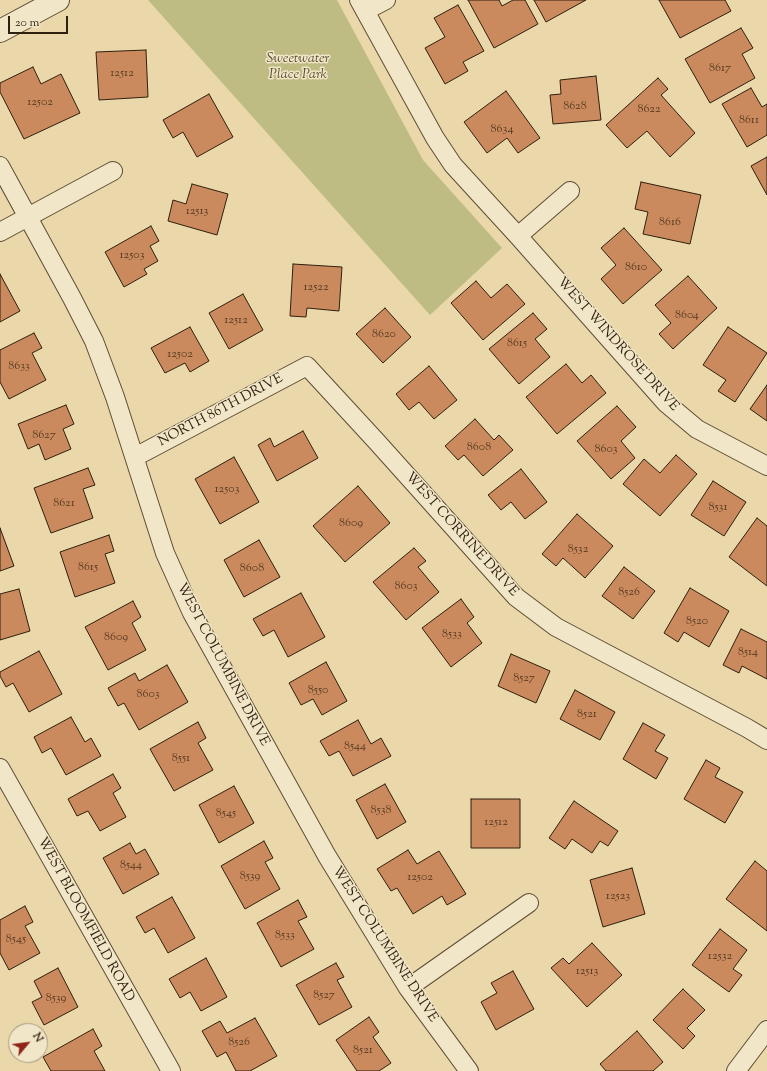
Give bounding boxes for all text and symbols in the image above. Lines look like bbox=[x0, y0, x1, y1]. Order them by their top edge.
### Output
scale bar bbox=[10, 8, 70, 34]
text: 20 m bbox=[15, 14, 39, 32]
park label: Sweetwater Place Park bbox=[267, 52, 329, 84]
house number: 8617 bbox=[709, 62, 731, 76]
house number: 12512 bbox=[110, 67, 134, 81]
house number: 12502 bbox=[27, 96, 53, 110]
house number: 8628 bbox=[563, 100, 587, 114]
house number: 8622 bbox=[637, 103, 661, 117]
house number: 8611 bbox=[739, 114, 759, 128]
house number: 8634 bbox=[491, 123, 513, 137]
house number: 12513 bbox=[186, 205, 208, 219]
house number: 8616 bbox=[659, 216, 681, 230]
house number: 12503 bbox=[120, 249, 144, 263]
house number: 8610 bbox=[625, 261, 647, 275]
street label: WEST WINDROSE DRIVE bbox=[552, 275, 682, 415]
house number: 12522 bbox=[303, 281, 329, 295]
house number: 8604 bbox=[675, 309, 699, 323]
house number: 12512 bbox=[224, 314, 248, 328]
house number: 8620 bbox=[372, 328, 396, 342]
house number: 8615 bbox=[507, 337, 527, 351]
house number: 12502 bbox=[167, 348, 193, 362]
house number: 8633 bbox=[8, 360, 30, 374]
street label: NORTH 86TH DRIVE bbox=[156, 371, 286, 451]
house number: 8627 bbox=[32, 429, 56, 443]
house number: 8608 bbox=[467, 441, 491, 455]
house number: 8603 bbox=[594, 443, 618, 457]
street label: WEST CORRINE DRIVE bbox=[401, 469, 521, 601]
house number: 12503 bbox=[215, 483, 239, 497]
house number: 8621 bbox=[53, 497, 75, 511]
house number: 8531 bbox=[708, 501, 728, 515]
house number: 8609 bbox=[339, 517, 363, 531]
house number: 8532 bbox=[568, 543, 588, 557]
house number: 8615 bbox=[78, 561, 98, 575]
house number: 8608 bbox=[240, 562, 264, 576]
house number: 8603 bbox=[394, 580, 418, 594]
street label: WEST COLUMBINE DRIVE bbox=[172, 581, 272, 749]
house number: 8526 bbox=[618, 586, 640, 600]
house number: 8520 bbox=[686, 615, 708, 629]
house number: 8533 bbox=[442, 628, 462, 642]
house number: 8609 bbox=[104, 631, 128, 645]
house number: 8514 bbox=[738, 646, 758, 660]
house number: 8527 bbox=[513, 672, 535, 686]
house number: 8550 bbox=[308, 684, 328, 698]
house number: 8603 bbox=[136, 688, 160, 702]
house number: 8521 bbox=[577, 708, 597, 722]
house number: 8544 bbox=[344, 740, 366, 754]
house number: 8551 bbox=[172, 752, 190, 766]
house number: 8538 bbox=[371, 804, 391, 818]
house number: 8545 bbox=[216, 807, 236, 821]
house number: 12512 bbox=[484, 816, 508, 830]
street label: WEST BLOOMFIELD ROAD bbox=[33, 835, 137, 1005]
house number: 8544 bbox=[120, 859, 142, 873]
street label: WEST COLUMBINE DRIVE bbox=[327, 864, 441, 1026]
house number: 8539 bbox=[240, 870, 260, 884]
house number: 12502 bbox=[407, 871, 433, 885]
house number: 12523 bbox=[606, 890, 630, 904]
house number: 8533 bbox=[275, 929, 295, 943]
house number: 8545 bbox=[6, 933, 26, 947]
house number: 12532 bbox=[708, 950, 732, 964]
house number: 12513 bbox=[576, 965, 598, 979]
house number: 8527 bbox=[313, 989, 335, 1003]
house number: 8539 bbox=[46, 992, 66, 1006]
north arrow bbox=[8, 1023, 48, 1063]
text: N bbox=[28, 1030, 47, 1045]
house number: 8526 bbox=[228, 1036, 250, 1050]
house number: 8521 bbox=[353, 1044, 373, 1058]

